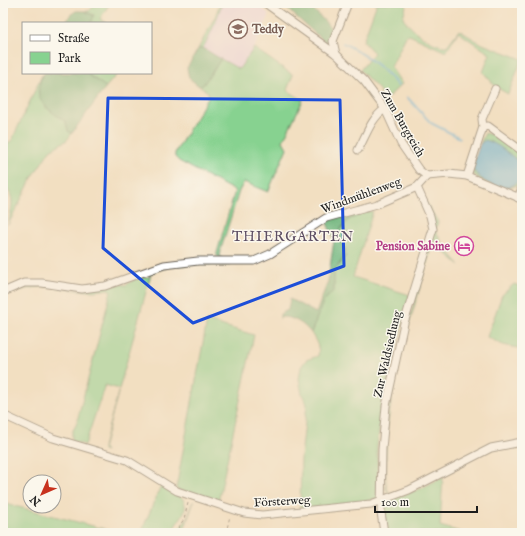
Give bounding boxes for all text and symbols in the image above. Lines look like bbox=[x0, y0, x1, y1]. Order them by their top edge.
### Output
school or university icon: Teddy bbox=[227, 18, 249, 40]
legend bbox=[22, 22, 152, 74]
place label: Teddy bbox=[251, 22, 285, 38]
text: Straße bbox=[58, 31, 90, 46]
text: Park bbox=[58, 51, 81, 66]
street label: Zum Burgteich bbox=[377, 87, 428, 160]
street label: Windmühlenweg bbox=[319, 174, 404, 217]
district label: THIERGARTEN bbox=[232, 228, 354, 246]
hotel icon: Pension Sabine bbox=[453, 235, 475, 257]
place label: Pension Sabine bbox=[376, 239, 450, 254]
street label: Zur Waldsiedlung bbox=[370, 309, 405, 399]
north arrow bbox=[22, 474, 62, 514]
scale bar bbox=[375, 488, 477, 514]
text: N bbox=[27, 492, 45, 509]
street label: Försterweg bbox=[253, 493, 311, 510]
text: 100 m bbox=[381, 495, 409, 510]

